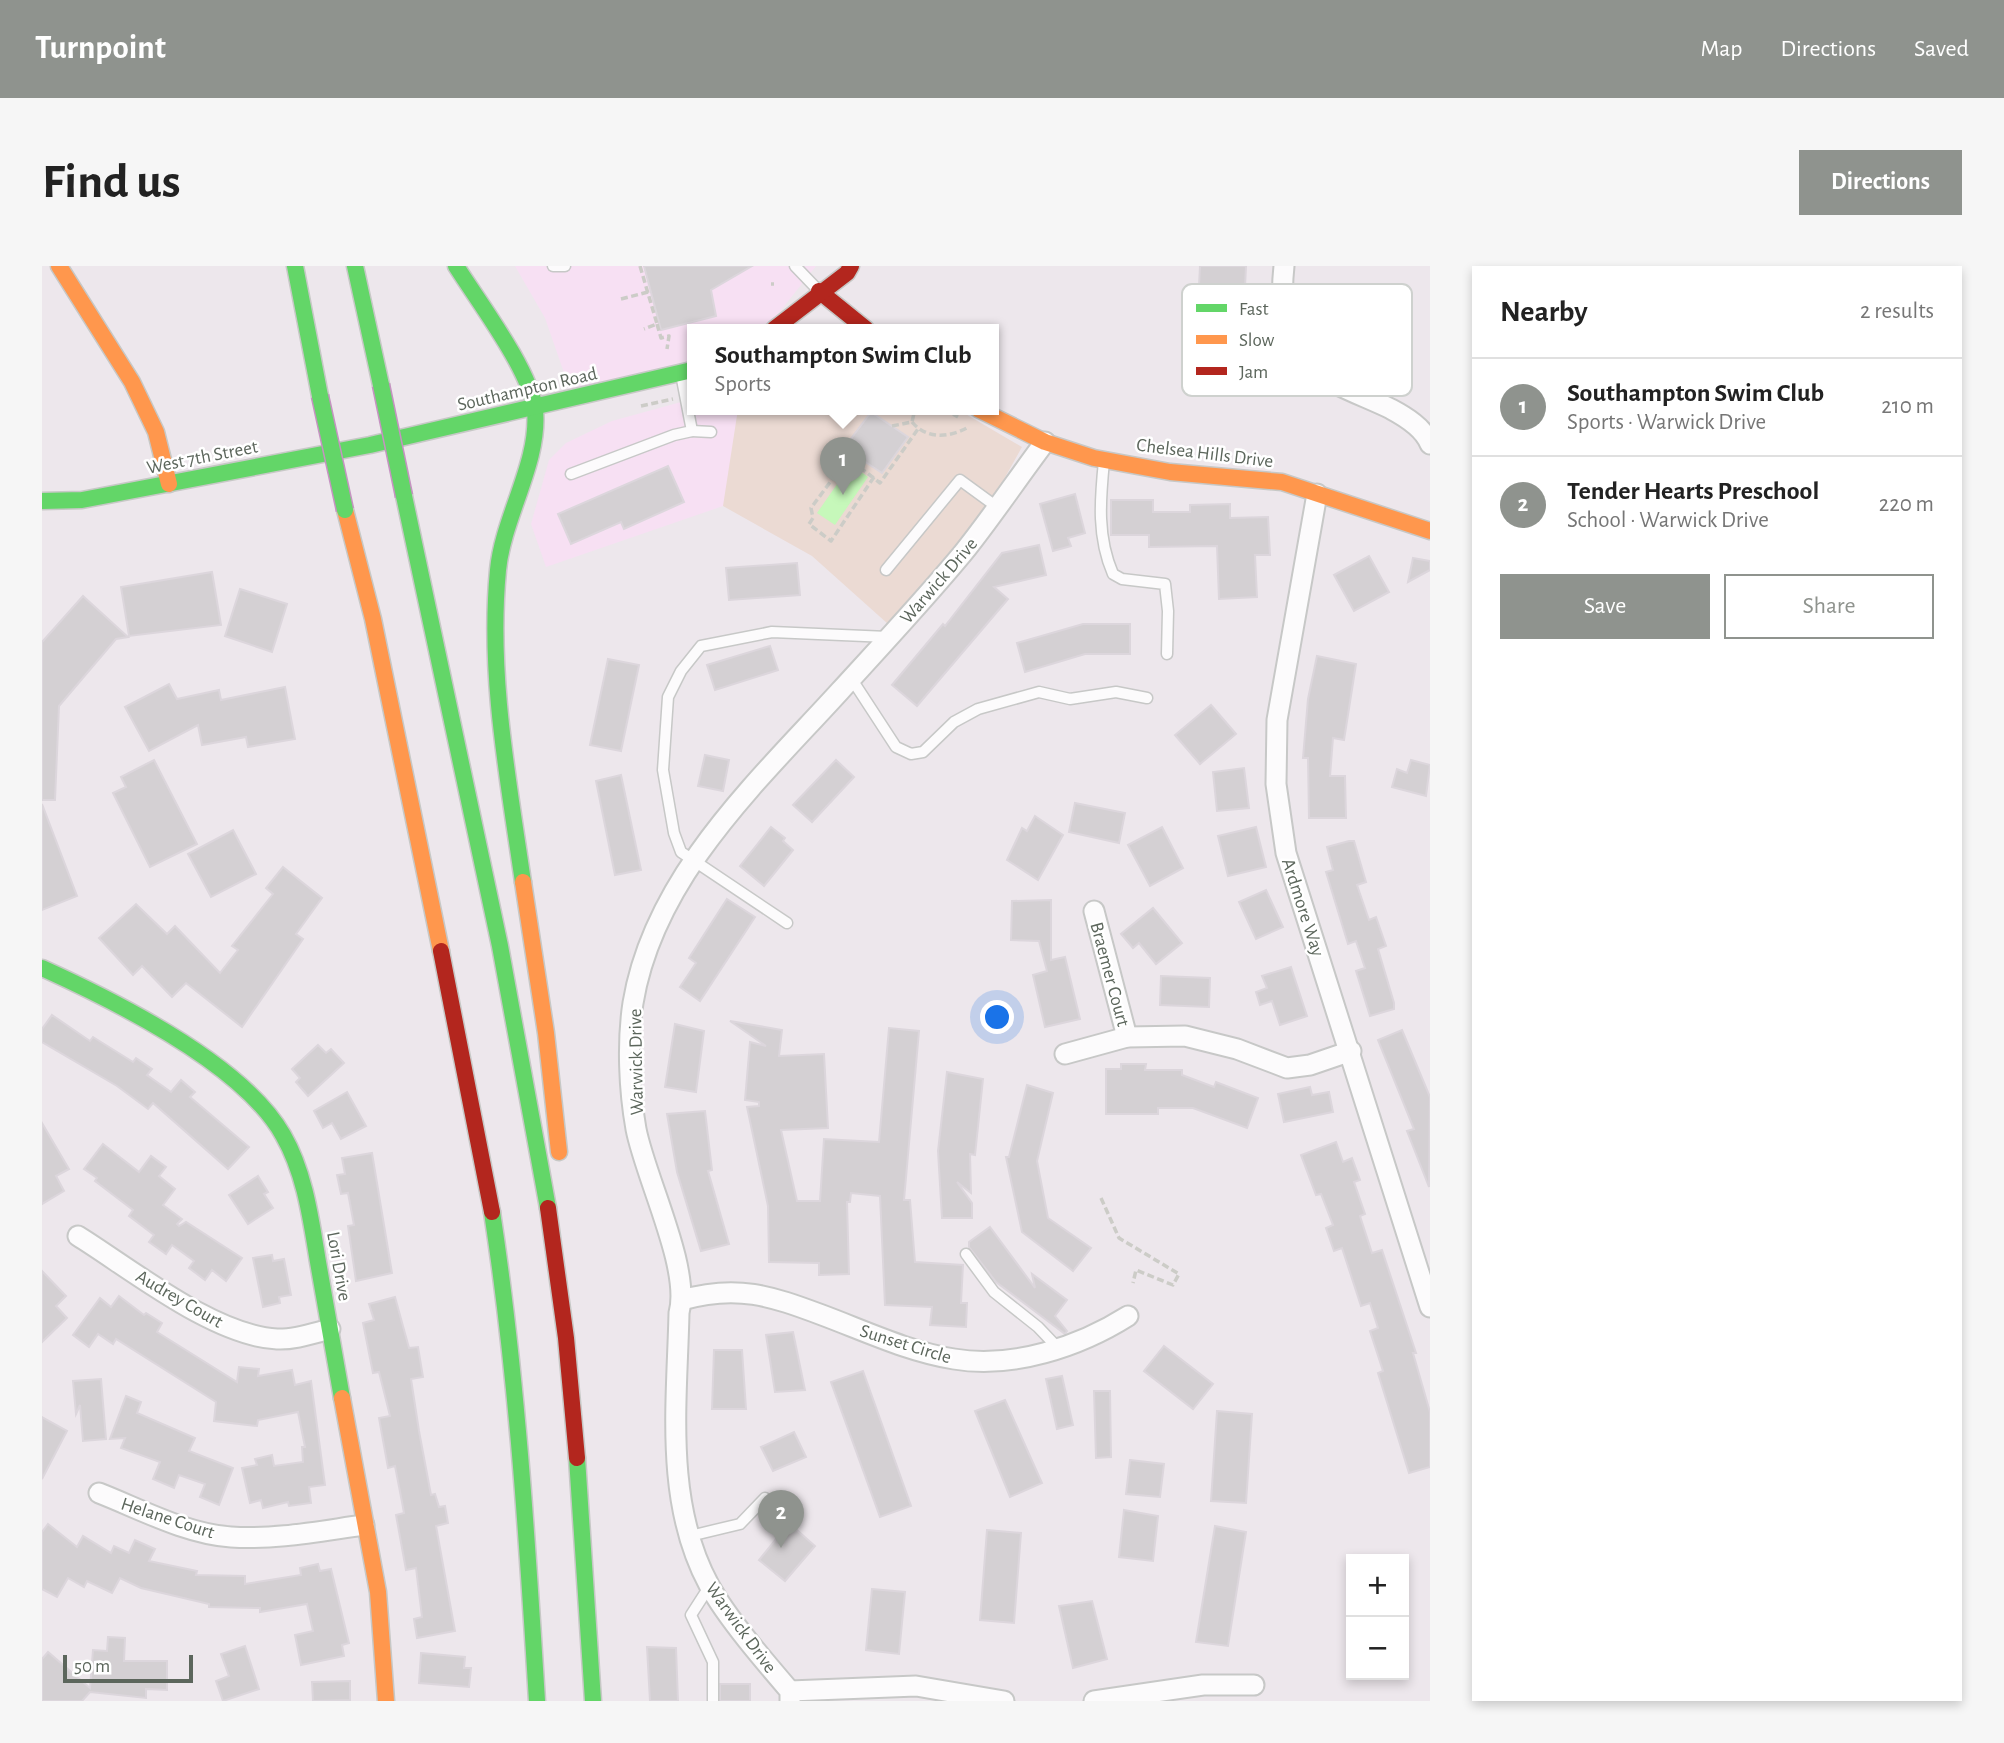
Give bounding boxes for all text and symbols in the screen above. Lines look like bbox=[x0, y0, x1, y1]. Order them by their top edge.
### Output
text: Turnpoint bbox=[35, 32, 166, 65]
text: Map bbox=[1700, 37, 1742, 61]
text: Directions bbox=[1780, 37, 1876, 61]
text: Saved bbox=[1914, 37, 1969, 61]
button: Directions bbox=[1799, 150, 1962, 215]
text: Find us bbox=[42, 158, 181, 207]
legend bbox=[1182, 284, 1412, 396]
text: Nearby bbox=[1500, 297, 1588, 327]
text: Fast bbox=[1239, 300, 1269, 319]
text: 2 results bbox=[1860, 300, 1934, 323]
popup bbox=[687, 324, 999, 415]
text: Slow bbox=[1239, 331, 1275, 350]
text: Southampton Swim Club bbox=[714, 342, 972, 368]
text: Jam bbox=[1239, 363, 1268, 382]
street label: Southampton Road bbox=[456, 364, 599, 415]
text: Sports bbox=[714, 373, 771, 396]
text: Southampton Swim Club bbox=[1567, 380, 1824, 406]
text: 1 bbox=[1519, 395, 1527, 418]
text: 210 m bbox=[1881, 395, 1934, 418]
text: Sports · Warwick Drive bbox=[1567, 411, 1766, 434]
street label: Chelsea Hills Drive bbox=[1135, 436, 1274, 471]
street label: West 7th Street bbox=[145, 437, 259, 478]
pin: 1 bbox=[820, 437, 866, 495]
text: Tender Hearts Preschool bbox=[1567, 478, 1819, 504]
text: 2 bbox=[1518, 493, 1528, 516]
text: 220 m bbox=[1879, 493, 1934, 516]
text: School · Warwick Drive bbox=[1567, 509, 1769, 532]
street label: Warwick Drive bbox=[897, 534, 981, 628]
button: Save bbox=[1500, 574, 1710, 639]
button: Share bbox=[1724, 574, 1934, 639]
street label: Ardmore Way bbox=[1278, 856, 1327, 959]
street label: Braemer Court bbox=[1086, 920, 1133, 1029]
your location bbox=[980, 1000, 1014, 1034]
street label: Warwick Drive bbox=[626, 1008, 647, 1116]
street label: Lori Drive bbox=[323, 1230, 354, 1302]
street label: Audrey Court bbox=[133, 1267, 226, 1332]
street label: Sunset Circle bbox=[858, 1322, 954, 1367]
pin: 2 bbox=[758, 1490, 804, 1548]
street label: Helane Court bbox=[119, 1494, 217, 1542]
map controls bbox=[1346, 1554, 1409, 1680]
button: + bbox=[1346, 1554, 1409, 1617]
street label: Warwick Drive bbox=[702, 1579, 780, 1677]
button: − bbox=[1346, 1617, 1409, 1680]
scale bar bbox=[63, 1652, 192, 1684]
text: 50 m bbox=[74, 1657, 110, 1676]

